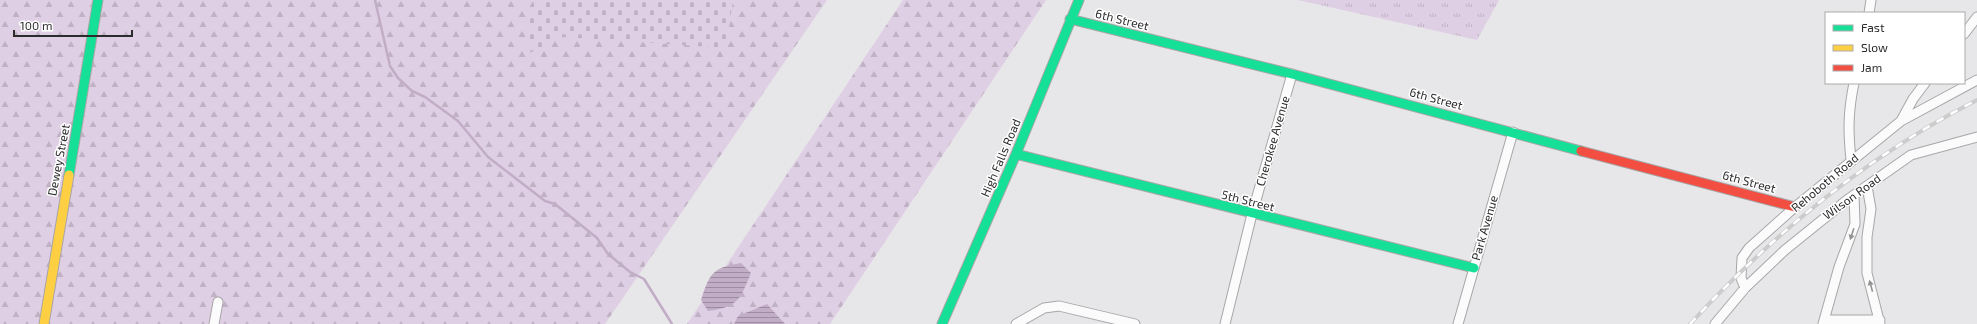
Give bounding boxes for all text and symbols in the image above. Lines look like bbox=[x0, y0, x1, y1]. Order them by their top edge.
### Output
street label: 6th Street bbox=[1094, 6, 1151, 33]
scale bar bbox=[14, 12, 132, 38]
legend bbox=[1825, 12, 1965, 84]
text: 100 m bbox=[20, 18, 52, 32]
text: Fast bbox=[1861, 20, 1885, 34]
text: Slow bbox=[1861, 40, 1888, 54]
text: Jam bbox=[1861, 60, 1882, 74]
street label: 6th Street bbox=[1408, 84, 1465, 112]
street label: Cherokee Avenue bbox=[1252, 94, 1292, 187]
street label: High Falls Road bbox=[977, 116, 1023, 199]
street label: Dewey Street bbox=[44, 122, 72, 197]
street label: Rehoboth Road bbox=[1788, 150, 1861, 214]
street label: 6th Street bbox=[1721, 167, 1778, 195]
street label: Wilson Road bbox=[1820, 171, 1883, 222]
street label: 5th Street bbox=[1220, 187, 1277, 213]
street label: Park Avenue bbox=[1468, 194, 1500, 262]
one-way arrow bbox=[1848, 228, 1854, 240]
one-way arrow bbox=[1868, 280, 1874, 292]

